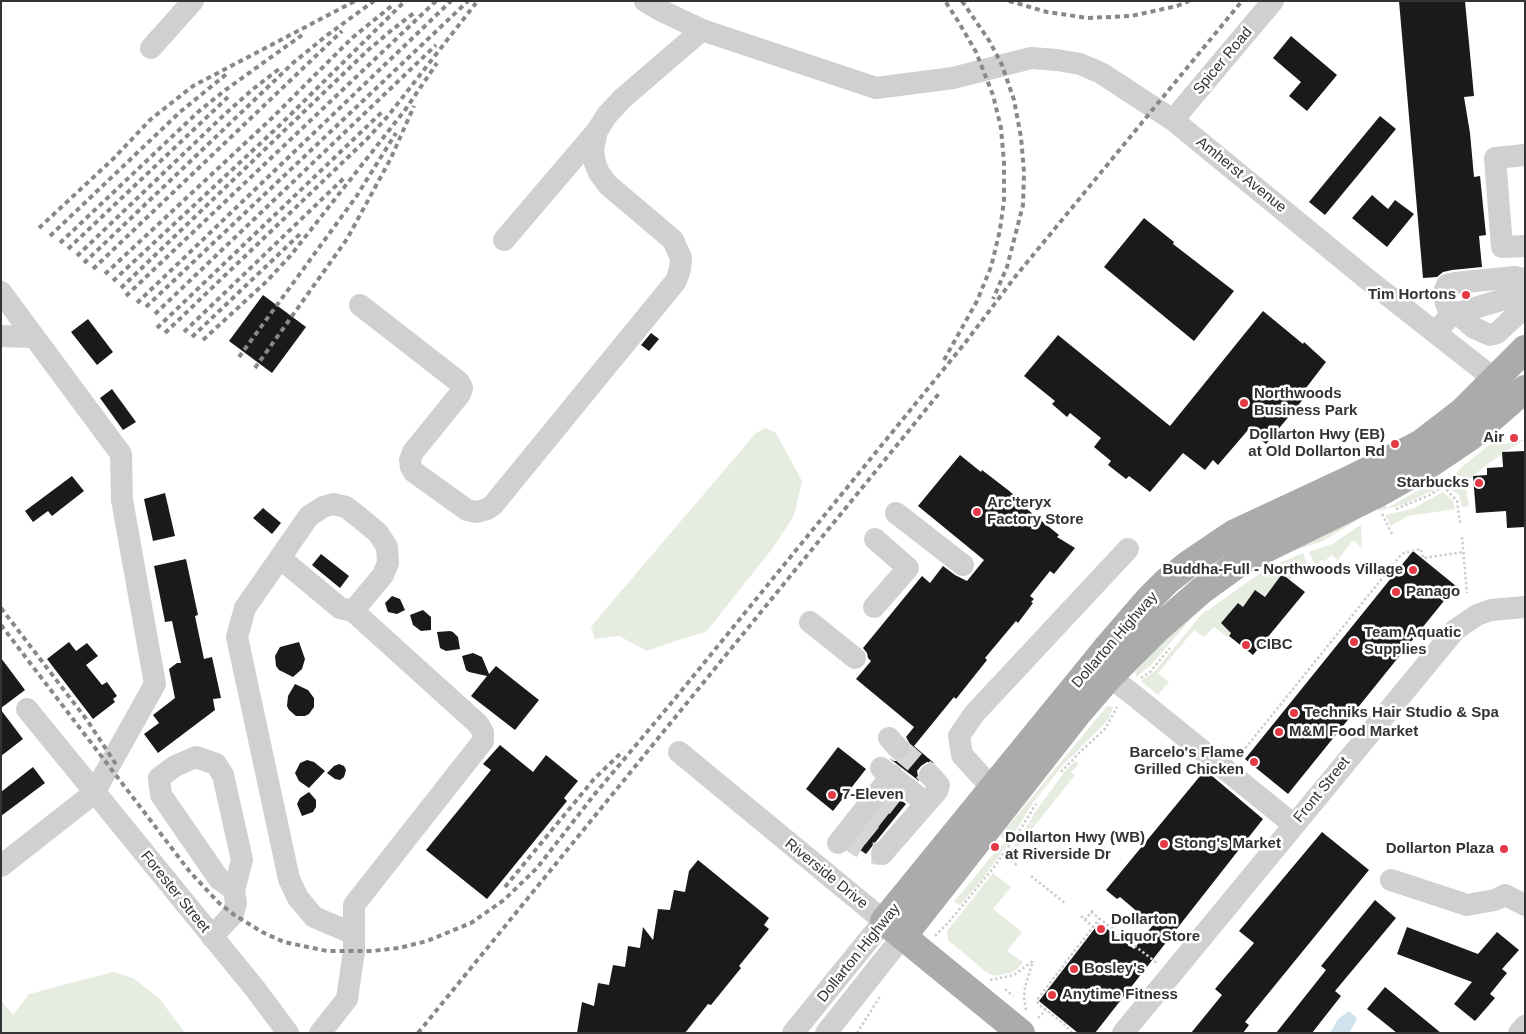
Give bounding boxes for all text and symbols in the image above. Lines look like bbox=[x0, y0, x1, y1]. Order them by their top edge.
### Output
street label: Spicer Road bbox=[1190, 24, 1256, 98]
street label: Amherst Avenue bbox=[1192, 133, 1290, 217]
place label: Tim Hortons bbox=[1368, 286, 1456, 304]
marker: Tim Hortons bbox=[1460, 289, 1472, 301]
place label: Northwoods Business Park bbox=[1254, 385, 1357, 420]
marker: Northwoods Business Park bbox=[1238, 397, 1250, 409]
place label: Dollarton Hwy (EB) at Old Dollarton Rd bbox=[1248, 426, 1385, 461]
place label: Air bbox=[1483, 429, 1504, 447]
marker: Air bbox=[1508, 432, 1520, 444]
marker: Dollarton Hwy (EB) at Old Dollarton Rd bbox=[1389, 438, 1401, 450]
place label: Starbucks bbox=[1396, 474, 1469, 492]
marker: Starbucks bbox=[1473, 477, 1485, 489]
place label: Arc'teryx Factory Store bbox=[987, 494, 1084, 529]
marker: Arc'teryx Factory Store bbox=[971, 506, 983, 518]
place label: Buddha-Full - Northwoods Village bbox=[1162, 561, 1403, 579]
marker: Buddha-Full - Northwoods Village bbox=[1407, 564, 1419, 576]
place label: Panago bbox=[1406, 583, 1460, 601]
marker: Panago bbox=[1390, 586, 1402, 598]
street label: Dollarton Highway bbox=[1068, 588, 1162, 692]
place label: Team Aquatic Supplies bbox=[1364, 624, 1461, 659]
place label: CIBC bbox=[1256, 636, 1293, 654]
marker: Team Aquatic Supplies bbox=[1348, 636, 1360, 648]
marker: CIBC bbox=[1240, 639, 1252, 651]
place label: Techniks Hair Studio & Spa bbox=[1304, 704, 1499, 722]
marker: Techniks Hair Studio & Spa bbox=[1288, 707, 1300, 719]
place label: M&M Food Market bbox=[1289, 723, 1418, 741]
marker: M&M Food Market bbox=[1273, 726, 1285, 738]
place label: Barcelo's Flame Grilled Chicken bbox=[1130, 744, 1244, 779]
street label: Front Street bbox=[1290, 754, 1354, 826]
marker: Barcelo's Flame Grilled Chicken bbox=[1248, 756, 1260, 768]
place label: 7-Eleven bbox=[842, 786, 904, 804]
marker: 7-Eleven bbox=[826, 789, 838, 801]
place label: Dollarton Hwy (WB) at Riverside Dr bbox=[1005, 829, 1145, 864]
street label: Riverside Drive bbox=[781, 835, 871, 913]
place label: Stong's Market bbox=[1174, 835, 1281, 853]
marker: Stong's Market bbox=[1158, 838, 1170, 850]
place label: Dollarton Plaza bbox=[1386, 840, 1494, 858]
marker: Dollarton Hwy (WB) at Riverside Dr bbox=[989, 841, 1001, 853]
marker: Dollarton Plaza bbox=[1498, 843, 1510, 855]
street label: Forester Street bbox=[137, 847, 213, 937]
street label: Dollarton Highway bbox=[814, 900, 904, 1006]
place label: Dollarton Liquor Store bbox=[1111, 911, 1200, 946]
marker: Dollarton Liquor Store bbox=[1095, 923, 1107, 935]
place label: Bosley's bbox=[1084, 960, 1145, 978]
marker: Bosley's bbox=[1068, 963, 1080, 975]
place label: Anytime Fitness bbox=[1062, 986, 1178, 1004]
marker: Anytime Fitness bbox=[1046, 989, 1058, 1001]

